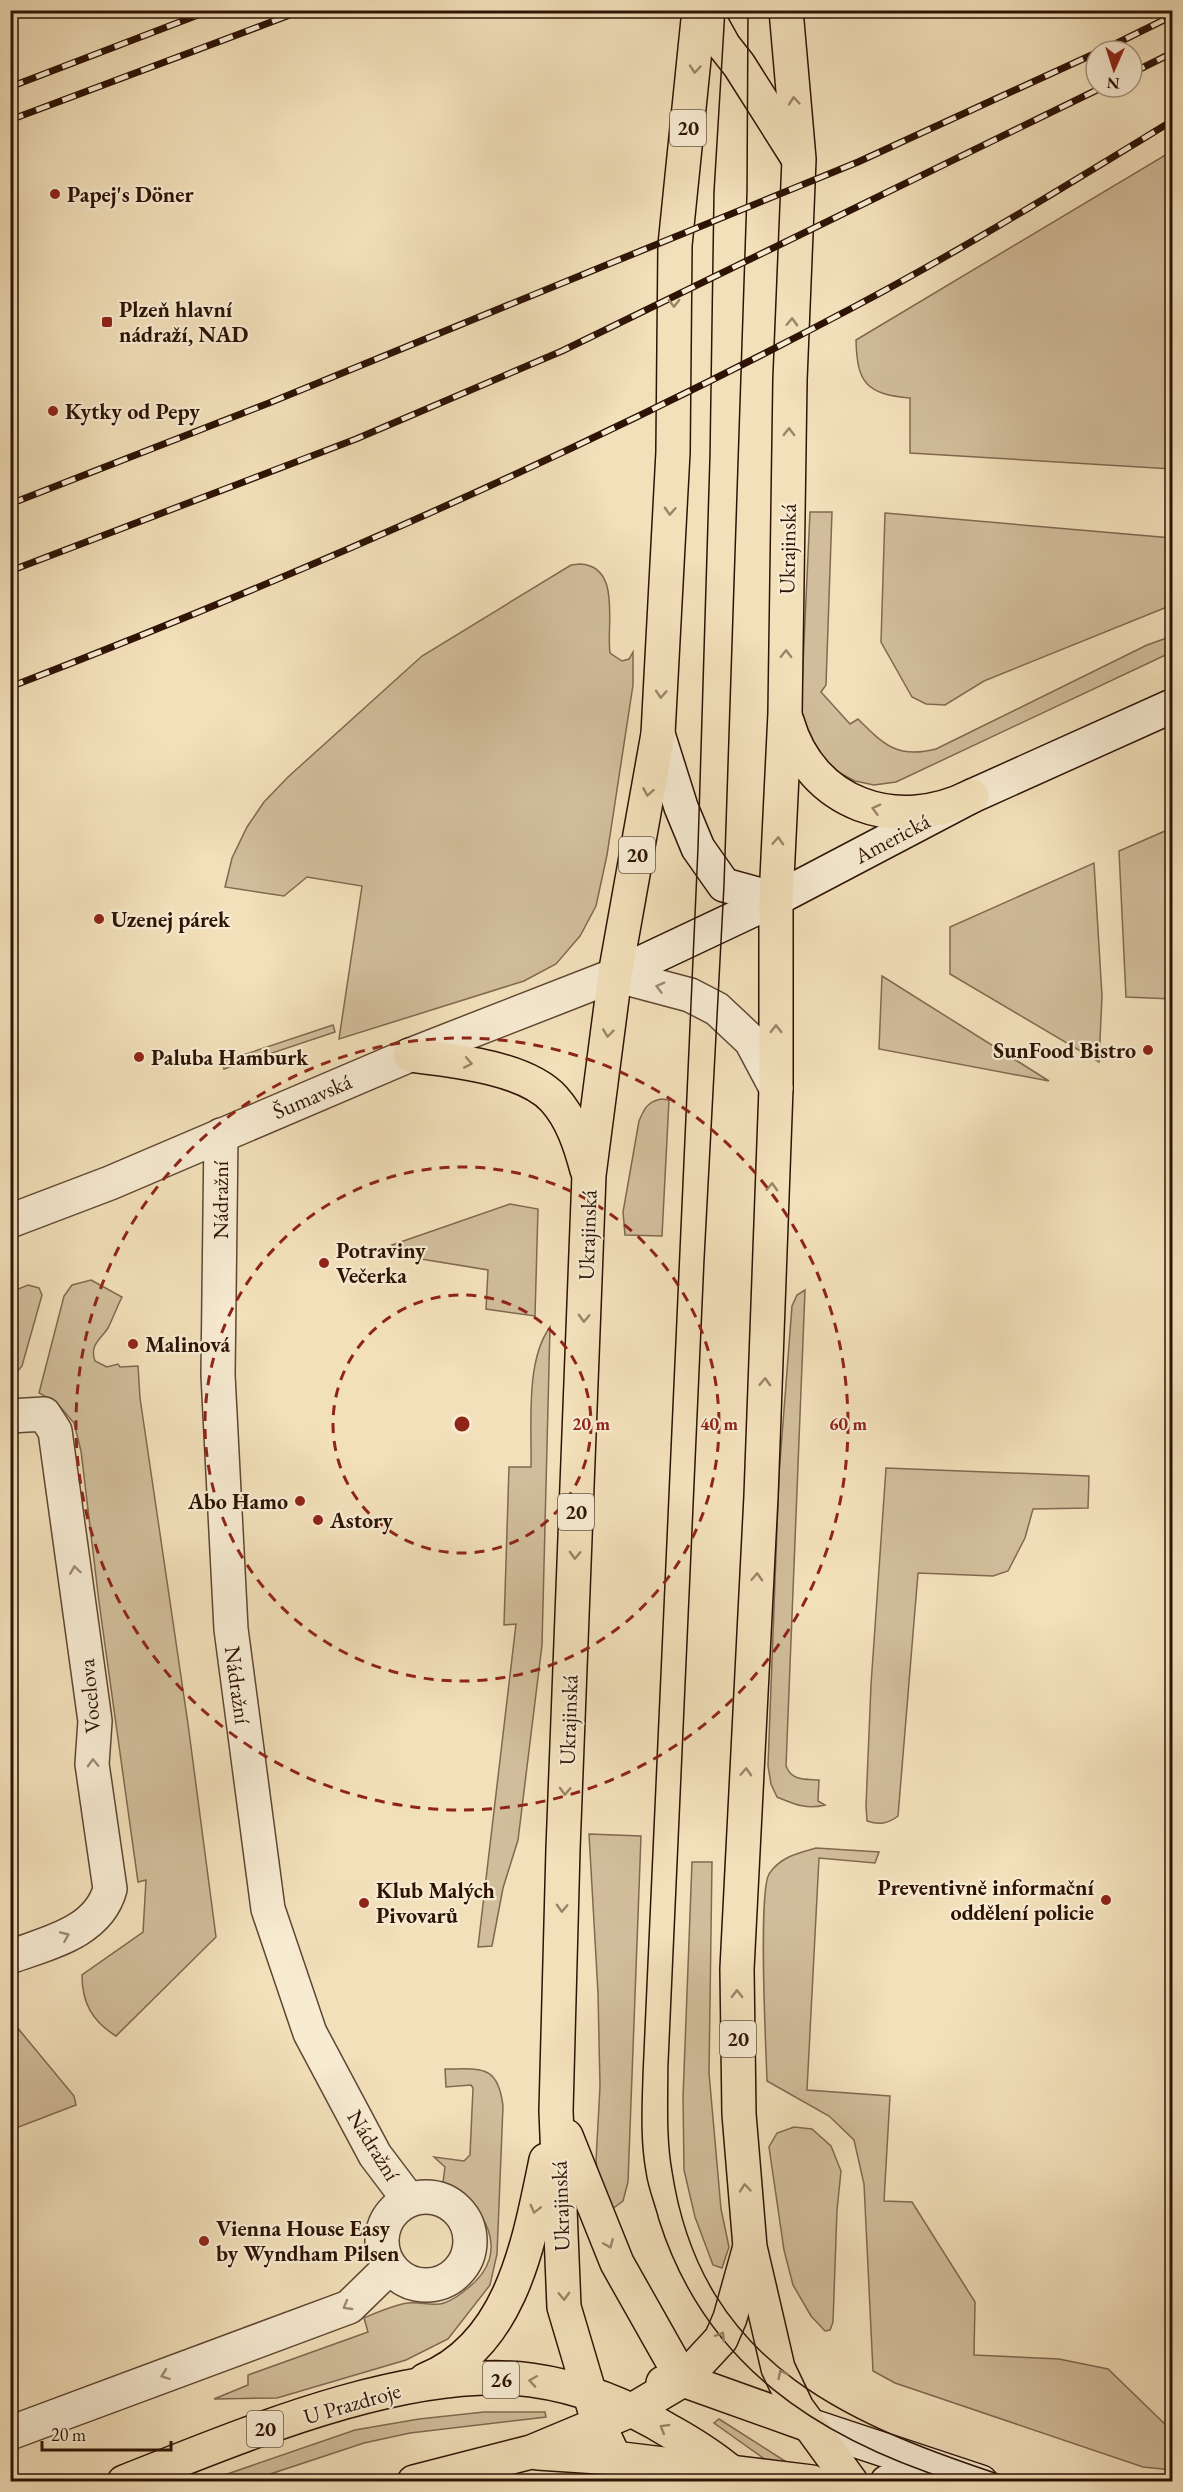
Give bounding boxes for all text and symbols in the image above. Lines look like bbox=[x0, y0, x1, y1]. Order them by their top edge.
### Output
north arrow bbox=[1084, 39, 1144, 99]
one-way arrow bbox=[689, 64, 702, 73]
text: N bbox=[1106, 73, 1120, 94]
one-way arrow bbox=[788, 97, 801, 106]
road number: 20 bbox=[670, 110, 706, 146]
place label: Papej's Döner bbox=[67, 180, 194, 209]
marker: Papej's Döner bbox=[48, 187, 62, 201]
place label: Plzeň hlavní nádraží, NAD bbox=[119, 295, 248, 349]
one-way arrow bbox=[668, 299, 680, 308]
marker: Plzeň hlavní nádraží, NAD bbox=[100, 315, 114, 329]
one-way arrow bbox=[786, 317, 799, 326]
place label: Kytky od Pepy bbox=[65, 397, 200, 426]
marker: Kytky od Pepy bbox=[46, 404, 60, 418]
one-way arrow bbox=[783, 428, 795, 437]
street label: Ukrajinská bbox=[772, 503, 803, 595]
one-way arrow bbox=[664, 506, 677, 515]
one-way arrow bbox=[780, 650, 792, 659]
one-way arrow bbox=[655, 689, 668, 698]
one-way arrow bbox=[642, 786, 655, 796]
one-way arrow bbox=[871, 804, 882, 816]
street label: Americká bbox=[848, 806, 935, 871]
one-way arrow bbox=[772, 836, 785, 845]
road number: 20 bbox=[619, 837, 655, 873]
place label: Uzenej párek bbox=[111, 905, 231, 934]
marker: Uzenej párek bbox=[92, 912, 106, 926]
one-way arrow bbox=[655, 982, 665, 995]
one-way arrow bbox=[770, 1025, 782, 1034]
one-way arrow bbox=[602, 1029, 614, 1038]
place label: SunFood Bistro bbox=[993, 1036, 1136, 1065]
place label: Paluba Hamburk bbox=[151, 1043, 309, 1072]
marker: SunFood Bistro bbox=[1141, 1043, 1155, 1057]
marker: Paluba Hamburk bbox=[132, 1050, 146, 1064]
one-way arrow bbox=[462, 1056, 472, 1069]
street label: Šumavská bbox=[268, 1067, 356, 1126]
street label: Nádražní bbox=[206, 1160, 235, 1239]
one-way arrow bbox=[766, 1183, 779, 1192]
street label: Ukrajinská bbox=[571, 1189, 604, 1281]
place label: Potraviny Večerka bbox=[336, 1236, 426, 1290]
marker: Potraviny Večerka bbox=[317, 1256, 331, 1270]
one-way arrow bbox=[577, 1313, 590, 1322]
place label: Malinová bbox=[145, 1330, 230, 1359]
marker: Malinová bbox=[126, 1337, 140, 1351]
one-way arrow bbox=[759, 1378, 772, 1387]
text: 20 m bbox=[572, 1412, 610, 1435]
text: 40 m bbox=[700, 1412, 738, 1435]
text: 60 m bbox=[829, 1412, 867, 1435]
centre of rings bbox=[452, 1414, 472, 1434]
place label: Abo Hamo bbox=[187, 1487, 288, 1516]
marker: Abo Hamo bbox=[293, 1494, 307, 1508]
road number: 20 bbox=[558, 1494, 594, 1530]
place label: Astory bbox=[329, 1506, 393, 1535]
marker: Astory bbox=[311, 1513, 325, 1527]
one-way arrow bbox=[568, 1550, 581, 1559]
one-way arrow bbox=[69, 1565, 81, 1574]
one-way arrow bbox=[750, 1572, 763, 1581]
street label: Nádražní bbox=[218, 1644, 257, 1726]
street label: Vocelova bbox=[72, 1657, 107, 1734]
street label: Ukrajinská bbox=[552, 1674, 585, 1766]
one-way arrow bbox=[87, 1759, 99, 1768]
one-way arrow bbox=[740, 1767, 753, 1776]
one-way arrow bbox=[559, 1787, 572, 1796]
place label: Preventivně informační oddělení policie bbox=[877, 1873, 1095, 1927]
place label: Klub Malých Pivovarů bbox=[376, 1876, 495, 1930]
marker: Preventivně informační oddělení policie bbox=[1099, 1893, 1113, 1907]
marker: Klub Malých Pivovarů bbox=[357, 1896, 371, 1910]
one-way arrow bbox=[555, 1903, 568, 1912]
one-way arrow bbox=[59, 1931, 70, 1943]
one-way arrow bbox=[731, 1989, 744, 1998]
road number: 20 bbox=[720, 2021, 756, 2057]
street label: Nádražní bbox=[341, 2104, 407, 2187]
street label: Ukrajinská bbox=[544, 2160, 577, 2252]
one-way arrow bbox=[739, 2184, 752, 2193]
one-way arrow bbox=[530, 2204, 543, 2214]
place label: Vienna House Easy by Wyndham Pilsen bbox=[216, 2214, 400, 2268]
marker: Vienna House Easy by Wyndham Pilsen bbox=[197, 2234, 211, 2248]
one-way arrow bbox=[602, 2237, 614, 2248]
one-way arrow bbox=[557, 2291, 570, 2300]
one-way arrow bbox=[343, 2299, 353, 2310]
one-way arrow bbox=[713, 2332, 724, 2343]
road number: 26 bbox=[483, 2362, 519, 2398]
one-way arrow bbox=[160, 2368, 171, 2381]
one-way arrow bbox=[777, 2369, 789, 2380]
street label: U Prazdroje bbox=[300, 2376, 404, 2431]
one-way arrow bbox=[528, 2376, 538, 2388]
road number: 20 bbox=[247, 2411, 283, 2447]
scale bar bbox=[42, 2414, 171, 2452]
text: 20 m bbox=[51, 2423, 86, 2446]
one-way arrow bbox=[660, 2423, 670, 2435]

